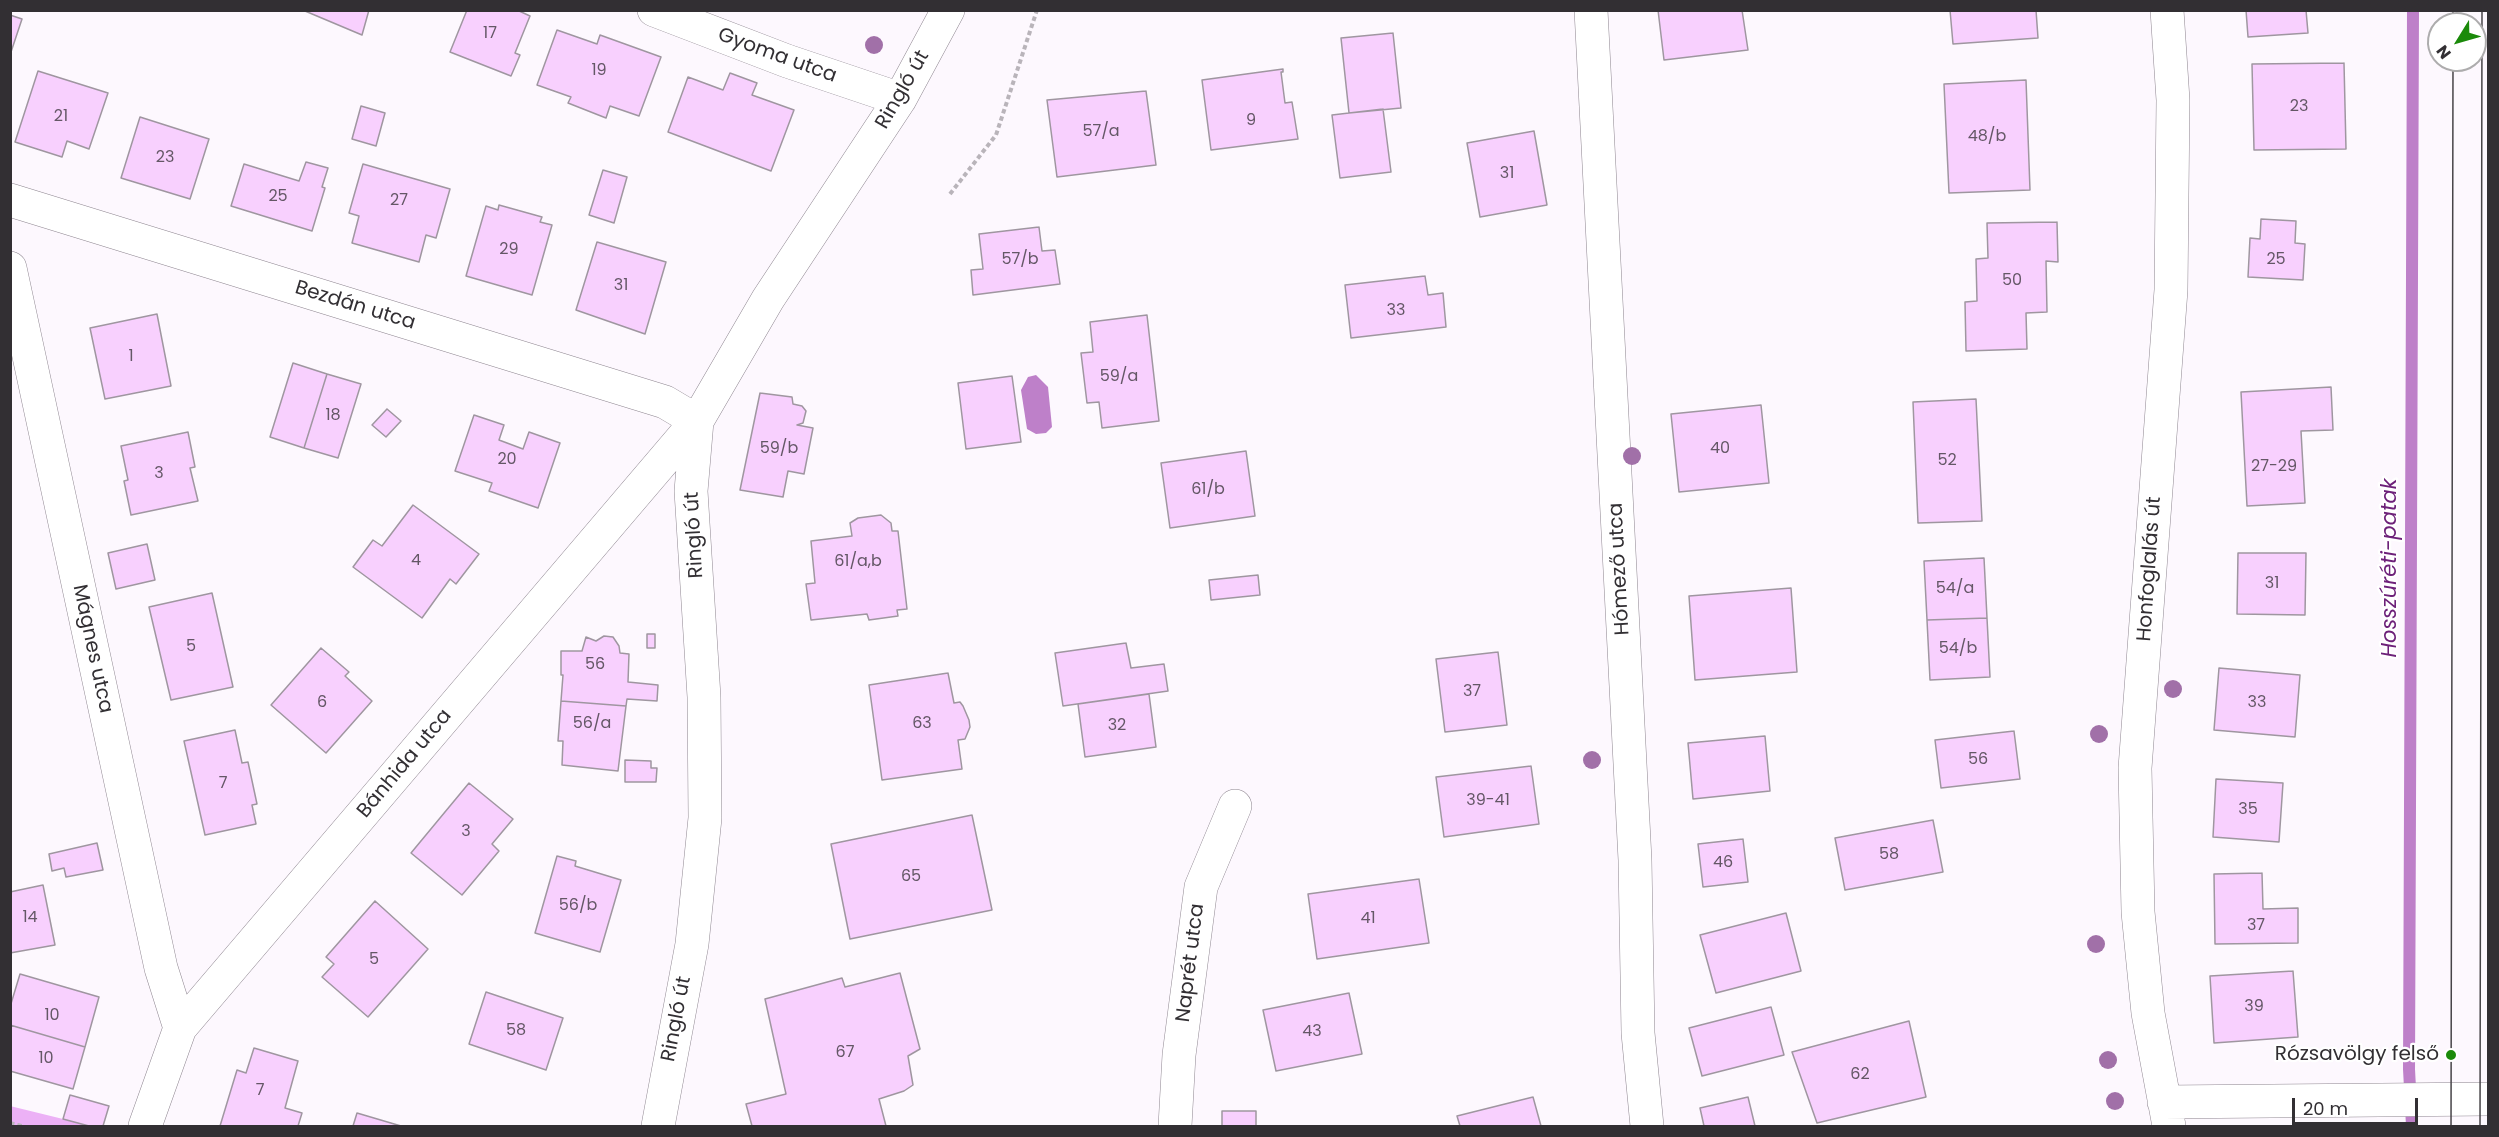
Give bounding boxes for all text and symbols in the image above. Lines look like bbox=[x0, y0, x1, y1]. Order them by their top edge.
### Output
north arrow bbox=[2427, 12, 2487, 72]
street label: Gyoma utca bbox=[714, 23, 840, 89]
house number: 17 bbox=[483, 24, 497, 44]
text: N bbox=[2431, 40, 2457, 64]
street label: Ringló út bbox=[871, 47, 935, 133]
house number: 19 bbox=[591, 61, 607, 81]
house number: 23 bbox=[2290, 97, 2308, 117]
house number: 21 bbox=[54, 107, 68, 127]
house number: 9 bbox=[1246, 111, 1256, 131]
house number: 57/a bbox=[1082, 122, 1120, 142]
house number: 48/b bbox=[1968, 127, 2006, 147]
house number: 23 bbox=[156, 148, 174, 168]
house number: 31 bbox=[1500, 164, 1514, 184]
house number: 25 bbox=[268, 187, 288, 207]
house number: 27 bbox=[390, 191, 408, 211]
house number: 29 bbox=[499, 240, 519, 260]
house number: 57/b bbox=[1001, 250, 1039, 270]
house number: 25 bbox=[2266, 250, 2286, 270]
house number: 50 bbox=[2002, 271, 2022, 291]
street label: Bezdán utca bbox=[292, 276, 418, 336]
house number: 31 bbox=[614, 276, 628, 296]
house number: 33 bbox=[1387, 301, 1405, 321]
house number: 1 bbox=[128, 347, 134, 367]
house number: 59/a bbox=[1100, 367, 1138, 387]
house number: 18 bbox=[325, 406, 341, 426]
house number: 59/b bbox=[760, 439, 798, 459]
house number: 40 bbox=[1710, 439, 1730, 459]
house number: 20 bbox=[497, 450, 517, 470]
house number: 52 bbox=[1937, 451, 1957, 471]
house number: 27-29 bbox=[2251, 457, 2297, 477]
house number: 3 bbox=[154, 464, 164, 484]
water label: Hosszúréti-patak bbox=[2378, 478, 2404, 658]
house number: 61/b bbox=[1191, 480, 1225, 500]
street label: Ringló út bbox=[681, 491, 709, 579]
street label: Honfoglalás út bbox=[2133, 496, 2167, 642]
street label: Hómező utca bbox=[1605, 502, 1635, 636]
house number: 4 bbox=[411, 551, 421, 571]
house number: 61/a,b bbox=[834, 552, 882, 572]
house number: 31 bbox=[2265, 574, 2279, 594]
house number: 54/a bbox=[1936, 579, 1974, 599]
street label: Mágnes utca bbox=[67, 582, 117, 716]
house number: 5 bbox=[186, 637, 196, 657]
house number: 54/b bbox=[1939, 639, 1977, 659]
house number: 56 bbox=[585, 655, 605, 675]
house number: 37 bbox=[1463, 682, 1481, 702]
house number: 6 bbox=[317, 693, 327, 713]
house number: 33 bbox=[2248, 693, 2266, 713]
street label: Bánhida utca bbox=[353, 705, 457, 823]
house number: 56/a bbox=[573, 714, 611, 734]
house number: 63 bbox=[912, 714, 932, 734]
house number: 32 bbox=[1108, 716, 1126, 736]
house number: 56 bbox=[1968, 750, 1988, 770]
house number: 7 bbox=[219, 774, 227, 794]
house number: 39-41 bbox=[1466, 791, 1510, 811]
house number: 35 bbox=[2238, 800, 2258, 820]
house number: 3 bbox=[461, 822, 471, 842]
house number: 58 bbox=[1879, 845, 1899, 865]
house number: 46 bbox=[1713, 853, 1733, 873]
house number: 65 bbox=[901, 867, 921, 887]
house number: 56/b bbox=[559, 896, 597, 916]
street label: Naprét utca bbox=[1172, 902, 1210, 1024]
house number: 14 bbox=[22, 908, 38, 928]
house number: 41 bbox=[1360, 909, 1376, 929]
house number: 37 bbox=[2247, 916, 2265, 936]
house number: 5 bbox=[369, 950, 379, 970]
street label: Ringló út bbox=[657, 974, 697, 1064]
house number: 39 bbox=[2244, 997, 2264, 1017]
house number: 10 bbox=[44, 1006, 60, 1026]
house number: 58 bbox=[506, 1021, 526, 1041]
house number: 43 bbox=[1302, 1022, 1322, 1042]
house number: 67 bbox=[836, 1043, 854, 1063]
place label: Rózsavölgy felső bbox=[2275, 1043, 2439, 1067]
marker: Rózsavölgy felső bbox=[2444, 1048, 2458, 1062]
house number: 10 bbox=[38, 1049, 54, 1069]
house number: 62 bbox=[1850, 1065, 1870, 1085]
house number: 7 bbox=[256, 1081, 264, 1101]
scale bar bbox=[2295, 1086, 2421, 1124]
text: 20 m bbox=[2303, 1096, 2348, 1121]

